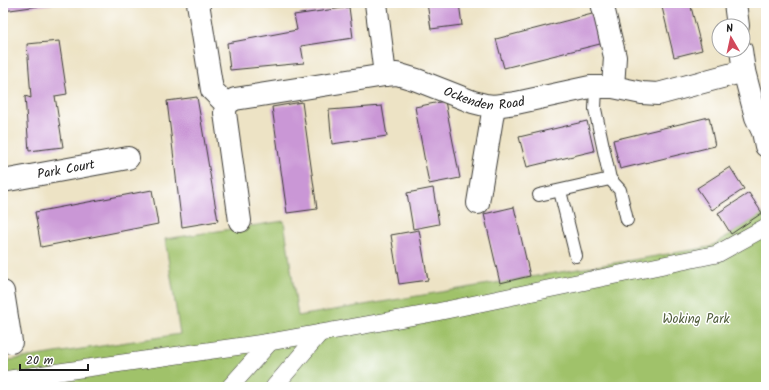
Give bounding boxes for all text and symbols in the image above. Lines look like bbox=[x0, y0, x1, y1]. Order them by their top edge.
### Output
north arrow bbox=[711, 18, 751, 58]
text: N bbox=[725, 20, 734, 39]
street label: Ockenden Road bbox=[440, 81, 527, 116]
street label: Park Court bbox=[35, 154, 97, 185]
park label: Woking Park bbox=[662, 309, 730, 330]
scale bar bbox=[20, 346, 88, 372]
text: 20 m bbox=[26, 351, 54, 370]

